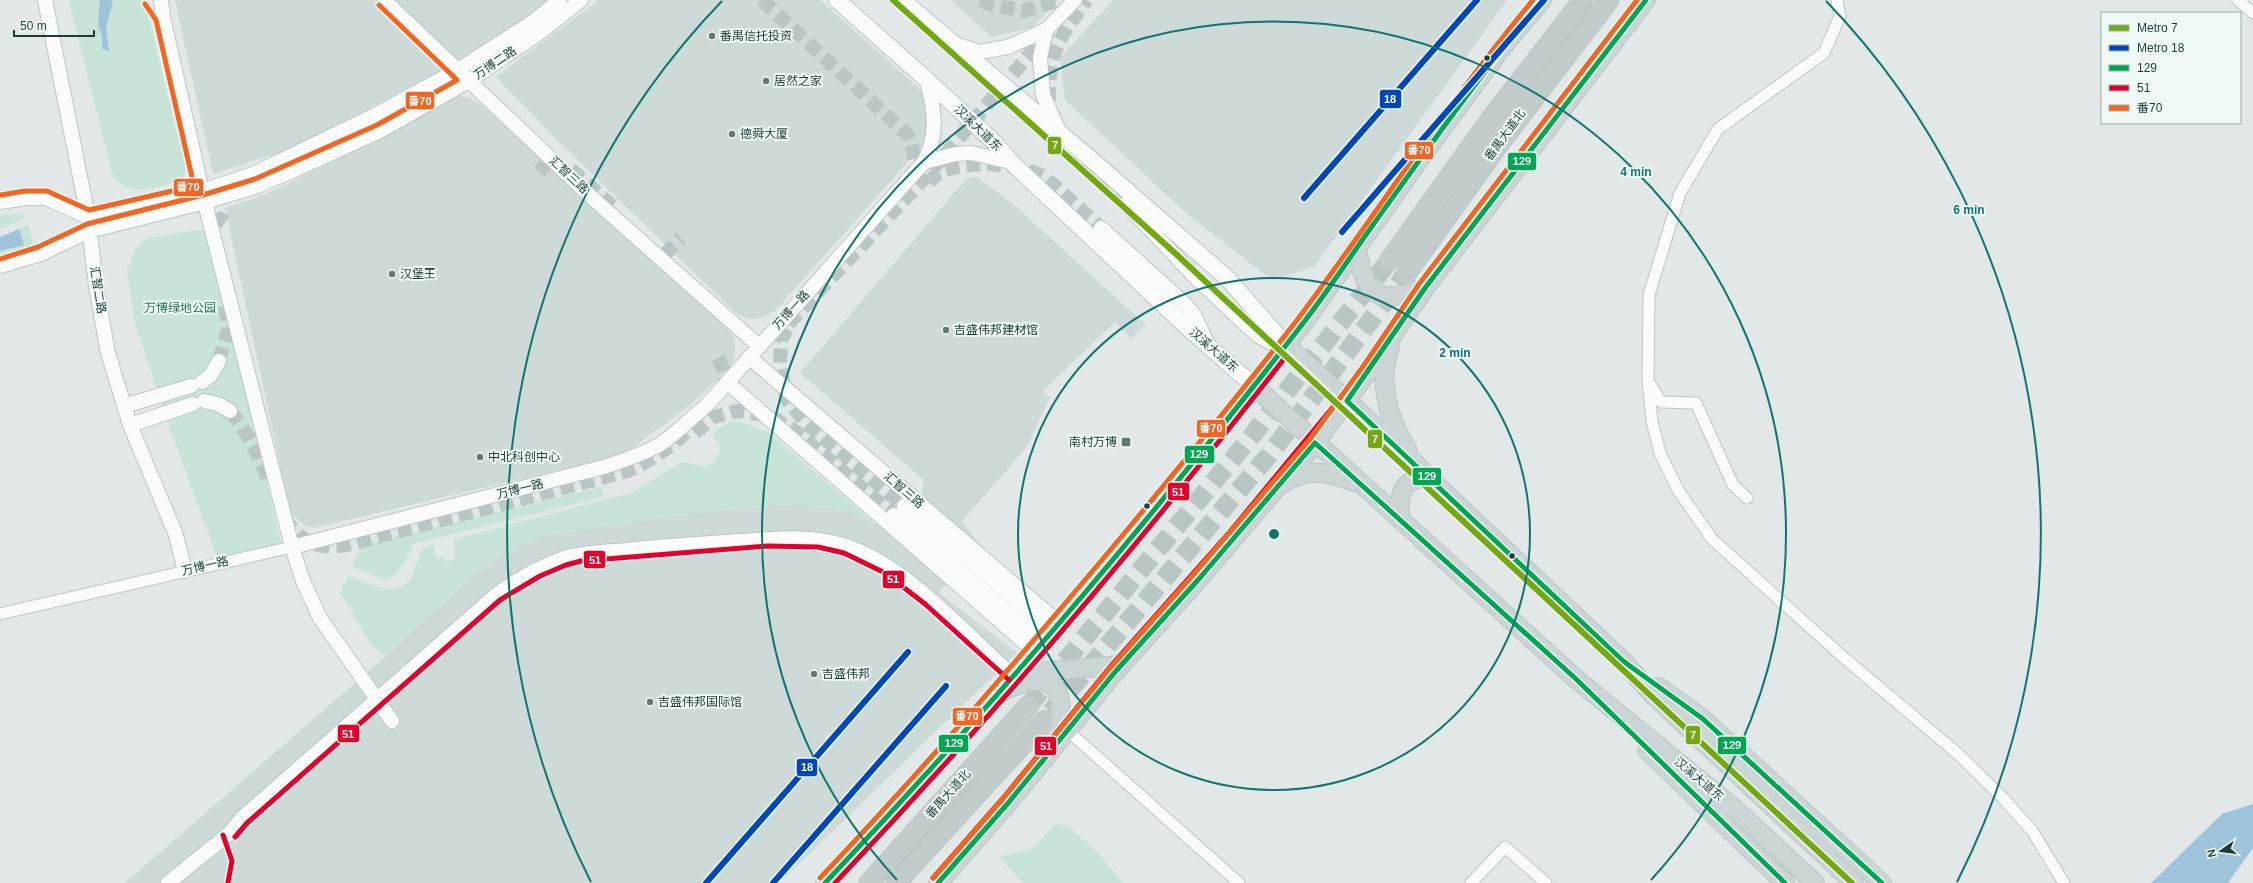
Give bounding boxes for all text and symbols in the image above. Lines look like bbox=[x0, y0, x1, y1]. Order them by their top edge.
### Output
scale bar bbox=[14, 12, 94, 38]
legend bbox=[2101, 12, 2241, 124]
text: 50 m bbox=[20, 19, 47, 33]
text: Metro 7 bbox=[2137, 21, 2178, 35]
place label: 番禺信托投资 bbox=[720, 29, 792, 43]
marker: 番禺信托投资 bbox=[707, 31, 717, 41]
text: Metro 18 bbox=[2137, 41, 2185, 55]
street label: 万博二路 bbox=[471, 44, 519, 82]
unlabelled marker bbox=[1482, 53, 1492, 63]
text: 129 bbox=[2137, 61, 2157, 75]
place label: 居然之家 bbox=[774, 74, 822, 88]
marker: 居然之家 bbox=[761, 76, 771, 86]
text: 51 bbox=[2137, 81, 2151, 95]
line badge: 18 bbox=[1379, 89, 1402, 109]
line badge: 番70 bbox=[405, 91, 435, 110]
text: 18 bbox=[1384, 93, 1396, 105]
text: 番70 bbox=[408, 95, 432, 107]
text: 番70 bbox=[2137, 101, 2163, 115]
street label: 汉溪大道东 bbox=[952, 102, 1004, 154]
street label: 番禺大道北 bbox=[1482, 107, 1528, 163]
place label: 德舜大厦 bbox=[740, 127, 788, 141]
marker: 德舜大厦 bbox=[727, 129, 737, 139]
line badge: 7 bbox=[1047, 136, 1062, 155]
text: 7 bbox=[1052, 139, 1058, 151]
line badge: 番70 bbox=[1404, 141, 1434, 160]
text: 番70 bbox=[1407, 144, 1431, 156]
line badge: 129 bbox=[1507, 152, 1537, 171]
street label: 汇智三路 bbox=[547, 154, 591, 196]
text: 129 bbox=[1513, 155, 1531, 167]
text: 4 min bbox=[1620, 165, 1652, 179]
line badge: 番70 bbox=[173, 178, 204, 197]
text: 番70 bbox=[176, 181, 200, 193]
text: 6 min bbox=[1953, 203, 1985, 217]
street label: 汇智二路 bbox=[87, 265, 109, 315]
place label: 汉堡王 bbox=[400, 267, 436, 281]
marker: 汉堡王 bbox=[387, 269, 397, 279]
street label: 万博一路 bbox=[770, 287, 812, 333]
park label: 万博绿地公园 bbox=[144, 301, 216, 315]
place label: 吉盛伟邦建材馆 bbox=[954, 323, 1038, 337]
marker: 吉盛伟邦建材馆 bbox=[941, 325, 951, 335]
street label: 汉溪大道东 bbox=[1187, 325, 1241, 375]
text: 2 min bbox=[1439, 346, 1471, 360]
line badge: 番70 bbox=[1196, 419, 1226, 438]
text: 番70 bbox=[1199, 422, 1223, 434]
line badge: 7 bbox=[1367, 429, 1383, 449]
text: 7 bbox=[1372, 433, 1378, 445]
place label: 南村万博 bbox=[1069, 435, 1117, 449]
marker: 南村万博 bbox=[1120, 436, 1132, 448]
line badge: 129 bbox=[1184, 445, 1215, 464]
text: 129 bbox=[1190, 448, 1208, 460]
place label: 中北科创中心 bbox=[488, 450, 560, 464]
marker: 中北科创中心 bbox=[475, 452, 485, 462]
line badge: 129 bbox=[1412, 467, 1442, 486]
street label: 汇智三路 bbox=[881, 469, 927, 511]
text: 129 bbox=[1418, 470, 1436, 482]
street label: 万博一路 bbox=[495, 476, 545, 502]
line badge: 51 bbox=[1167, 482, 1190, 501]
text: 51 bbox=[1172, 486, 1184, 498]
unlabelled marker bbox=[1142, 501, 1152, 511]
centre of rings bbox=[1267, 527, 1281, 541]
line badge: 51 bbox=[583, 550, 606, 569]
unlabelled marker bbox=[1507, 551, 1517, 561]
street label: 万博一路 bbox=[180, 554, 230, 578]
text: 51 bbox=[589, 554, 601, 566]
line badge: 51 bbox=[882, 570, 905, 589]
text: 51 bbox=[887, 573, 899, 585]
place label: 吉盛伟邦 bbox=[822, 667, 870, 681]
marker: 吉盛伟邦 bbox=[809, 669, 819, 679]
place label: 吉盛伟邦国际馆 bbox=[658, 695, 742, 709]
marker: 吉盛伟邦国际馆 bbox=[645, 697, 655, 707]
line badge: 番70 bbox=[952, 707, 983, 726]
text: 番70 bbox=[955, 710, 979, 722]
line badge: 51 bbox=[337, 724, 360, 743]
line badge: 7 bbox=[1685, 725, 1701, 745]
text: 51 bbox=[342, 728, 354, 740]
text: 7 bbox=[1690, 729, 1696, 741]
line badge: 129 bbox=[938, 734, 969, 753]
line badge: 51 bbox=[1034, 736, 1057, 756]
line badge: 129 bbox=[1717, 736, 1747, 755]
text: 129 bbox=[945, 737, 963, 749]
text: 129 bbox=[1723, 739, 1741, 751]
text: 51 bbox=[1040, 740, 1052, 752]
street label: 汉溪大道东 bbox=[1672, 754, 1726, 804]
line badge: 18 bbox=[796, 758, 818, 777]
text: 18 bbox=[801, 761, 813, 773]
street label: 番禺大道北 bbox=[923, 767, 973, 821]
north arrow bbox=[2201, 831, 2241, 871]
text: N bbox=[2205, 848, 2218, 859]

